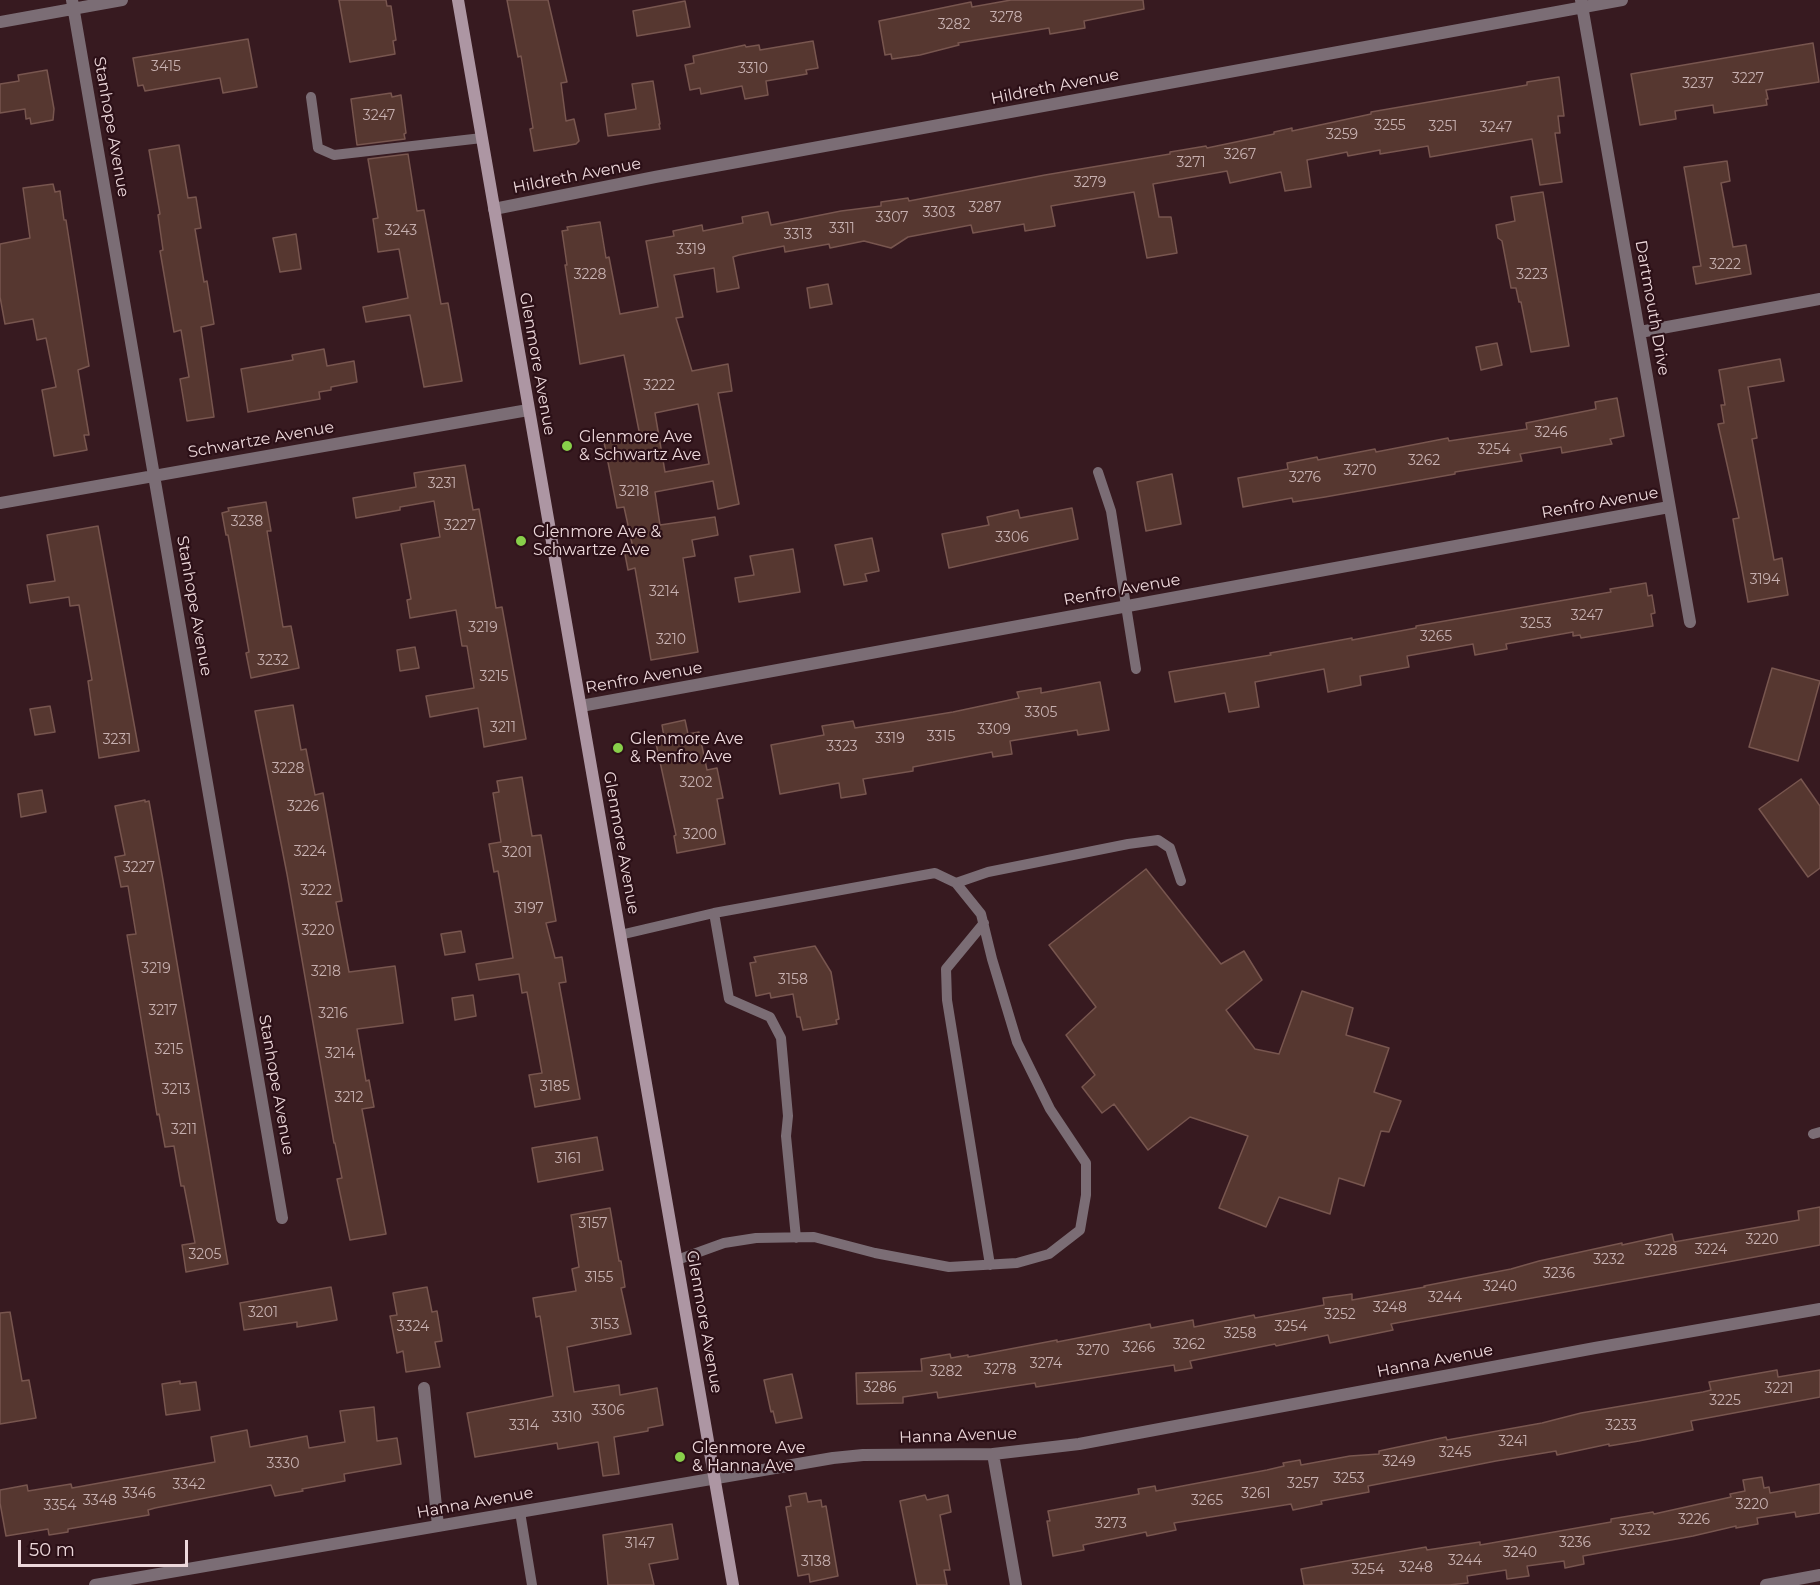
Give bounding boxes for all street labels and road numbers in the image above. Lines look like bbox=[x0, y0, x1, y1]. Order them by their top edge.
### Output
street label: Stanhope Avenue bbox=[89, 55, 133, 199]
street label: Hildreth Avenue bbox=[989, 65, 1121, 109]
street label: Hildreth Avenue bbox=[511, 154, 643, 198]
street label: Dartmouth Drive bbox=[1631, 239, 1673, 377]
street label: Glenmore Avenue bbox=[515, 291, 559, 437]
street label: Schwartze Avenue bbox=[186, 418, 336, 462]
street label: Renfro Avenue bbox=[1540, 483, 1660, 523]
street label: Stanhope Avenue bbox=[172, 534, 216, 678]
street label: Renfro Avenue bbox=[1062, 570, 1182, 610]
street label: Renfro Avenue bbox=[584, 658, 704, 698]
street label: Glenmore Avenue bbox=[599, 770, 643, 916]
street label: Stanhope Avenue bbox=[254, 1013, 298, 1157]
street label: Glenmore Avenue bbox=[682, 1249, 726, 1395]
street label: Hanna Avenue bbox=[1375, 1340, 1495, 1382]
street label: Hanna Avenue bbox=[899, 1424, 1017, 1448]
street label: Hanna Avenue bbox=[415, 1483, 535, 1523]

